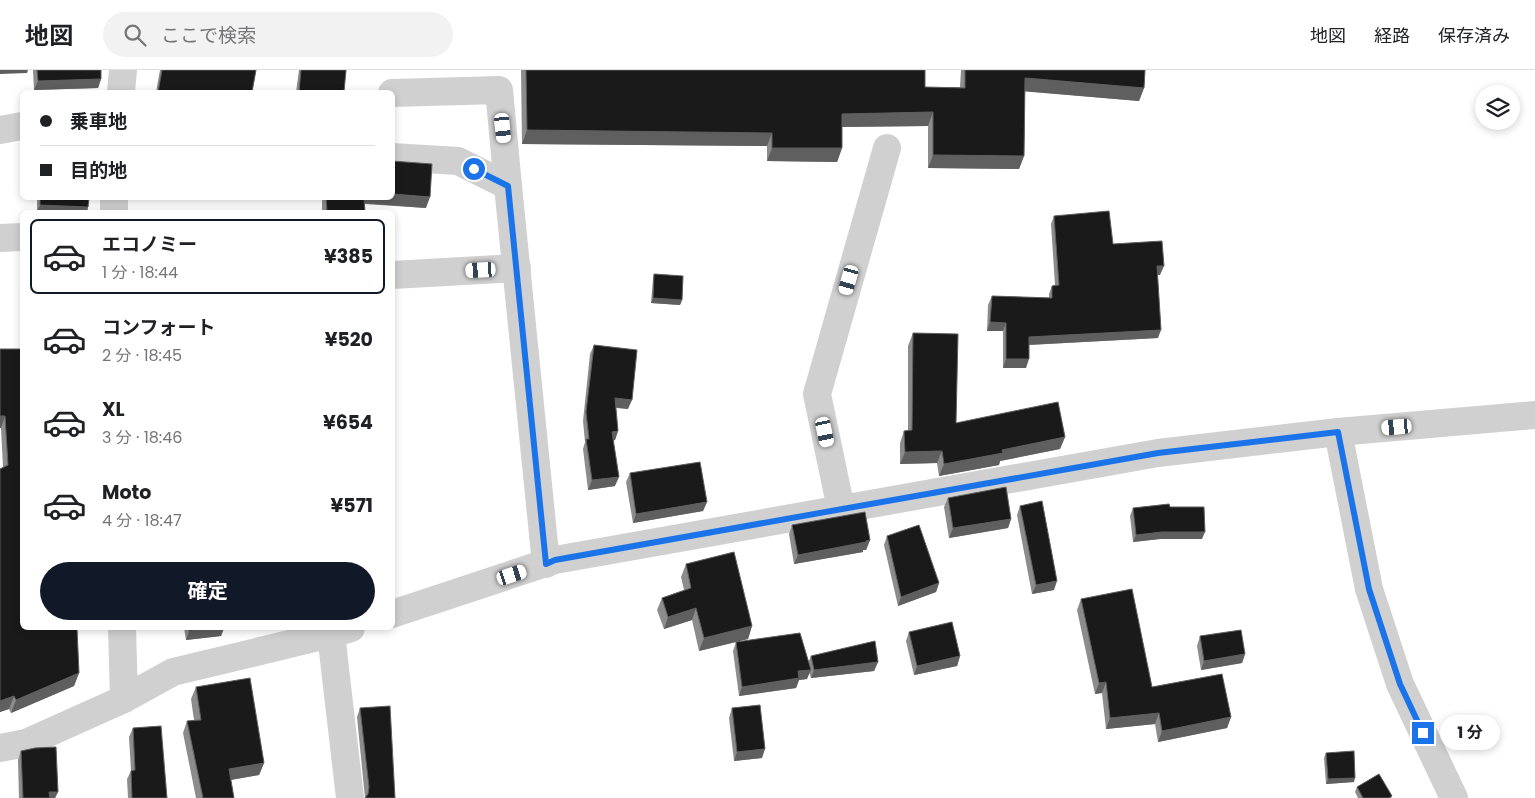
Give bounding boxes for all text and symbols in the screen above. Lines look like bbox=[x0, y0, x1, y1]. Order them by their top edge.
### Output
search box bbox=[103, 12, 453, 57]
text: 地図 bbox=[25, 19, 73, 52]
icon: search bbox=[121, 21, 149, 49]
text: ここで検索 bbox=[161, 22, 256, 49]
text: 地図 bbox=[1310, 23, 1346, 48]
text: 経路 bbox=[1374, 23, 1410, 48]
text: 保存済み bbox=[1438, 23, 1510, 48]
map controls bbox=[1475, 85, 1520, 130]
button: layers bbox=[1475, 85, 1520, 130]
text: 乗車地 bbox=[70, 108, 127, 135]
car bbox=[493, 112, 512, 144]
text: 目的地 bbox=[70, 157, 127, 184]
route start bbox=[463, 158, 485, 180]
text: エコノミー bbox=[102, 231, 197, 258]
icon: car bbox=[42, 234, 87, 279]
text: ¥385 bbox=[324, 243, 373, 270]
text: 1 分 · 18:44 bbox=[102, 261, 178, 284]
car bbox=[465, 262, 496, 278]
car bbox=[837, 264, 860, 296]
text: コンフォート bbox=[102, 314, 215, 341]
icon: car bbox=[42, 317, 87, 362]
text: ¥520 bbox=[325, 326, 373, 353]
text: 2 分 · 18:45 bbox=[102, 344, 182, 367]
text: XL bbox=[102, 396, 125, 423]
icon: car bbox=[42, 400, 87, 445]
text: ¥654 bbox=[323, 409, 373, 436]
car bbox=[814, 416, 835, 448]
car bbox=[1381, 418, 1412, 436]
text: 3 分 · 18:46 bbox=[102, 426, 182, 449]
text: Moto bbox=[102, 479, 151, 506]
icon: car bbox=[42, 483, 87, 528]
text: ¥571 bbox=[331, 492, 373, 519]
text: 4 分 · 18:47 bbox=[102, 509, 182, 532]
button: 確定 bbox=[40, 562, 375, 620]
car bbox=[495, 563, 528, 587]
callout: 1 分 bbox=[1440, 716, 1500, 750]
text: 1 分 bbox=[1457, 721, 1483, 744]
route end bbox=[1412, 722, 1434, 744]

